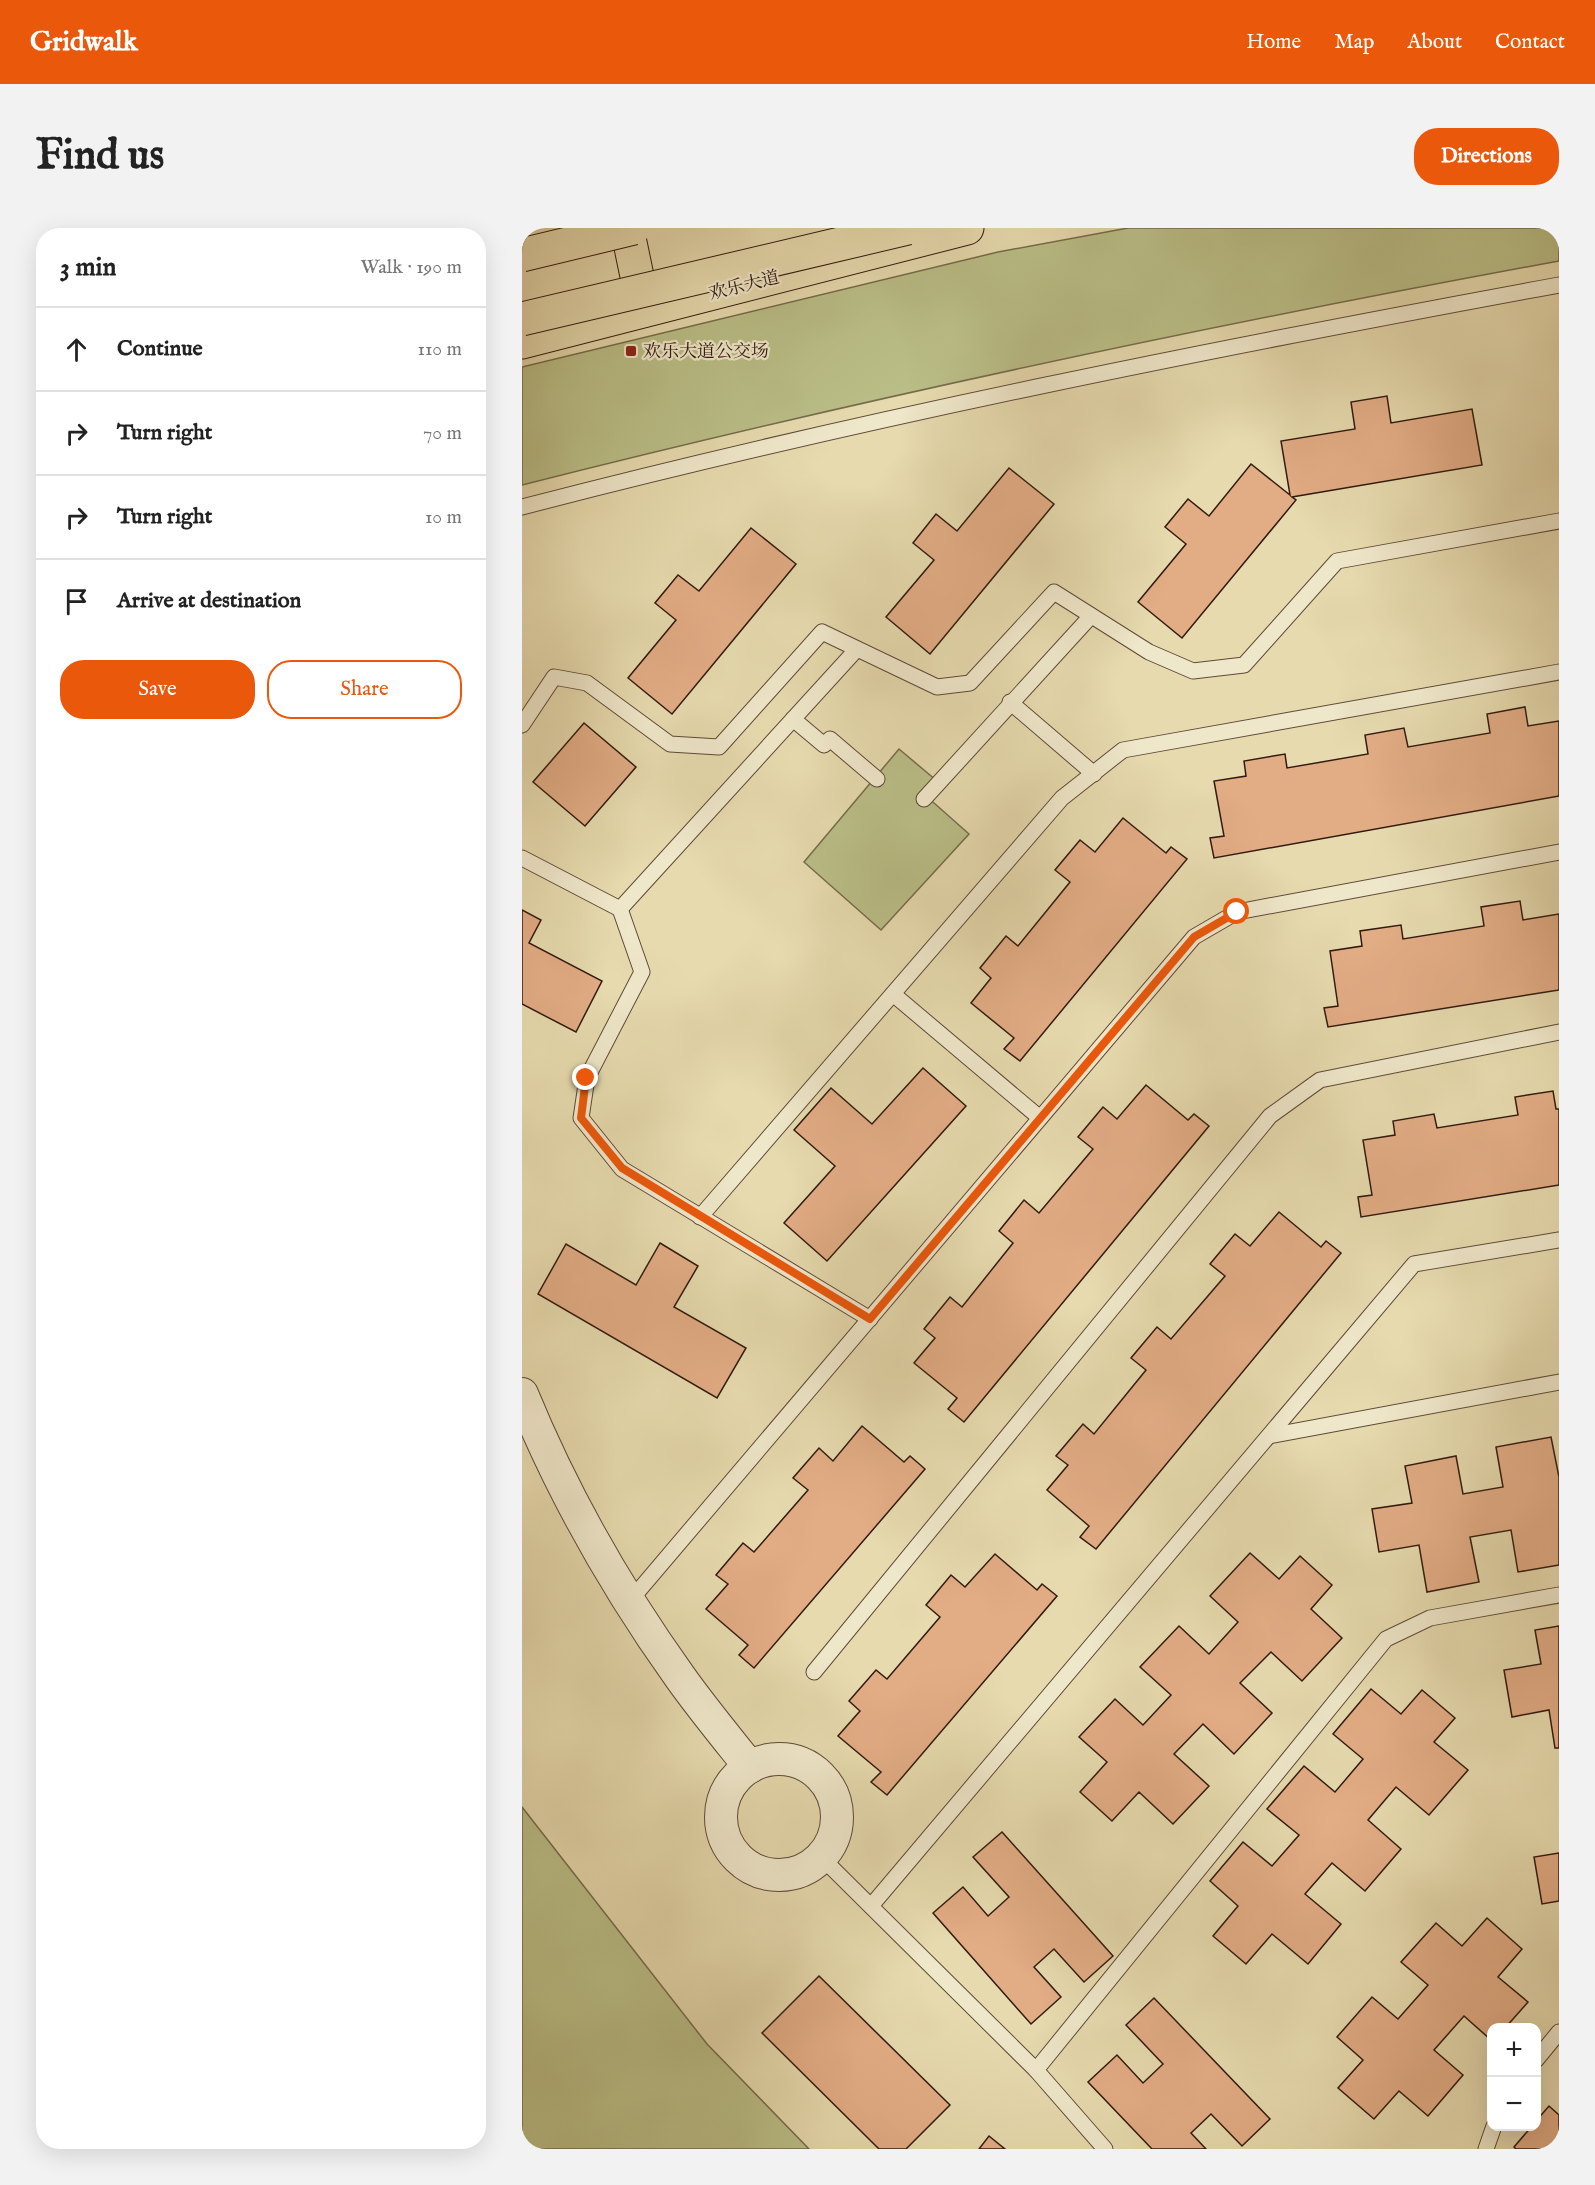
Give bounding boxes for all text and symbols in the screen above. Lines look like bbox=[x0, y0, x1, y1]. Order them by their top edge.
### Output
text: Gridwalk bbox=[30, 25, 138, 60]
text: Home bbox=[1246, 29, 1301, 56]
text: Map bbox=[1334, 29, 1374, 56]
text: About bbox=[1407, 29, 1462, 56]
text: Contact bbox=[1495, 29, 1565, 56]
button: Directions bbox=[1414, 128, 1559, 185]
text: Find us bbox=[36, 130, 164, 183]
text: 3 min bbox=[60, 251, 116, 284]
text: Walk · 190 m bbox=[360, 255, 462, 280]
street label: 欢乐大道 bbox=[707, 267, 782, 306]
icon: ahead bbox=[60, 333, 93, 366]
text: Continue bbox=[117, 335, 203, 363]
text: 110 m bbox=[418, 337, 462, 362]
place label: 欢乐大道公交场 bbox=[643, 341, 769, 364]
marker: 欢乐大道公交场 bbox=[624, 344, 638, 358]
icon: right bbox=[60, 417, 93, 450]
text: Turn right bbox=[117, 419, 212, 447]
text: 70 m bbox=[423, 421, 462, 446]
icon: right bbox=[60, 501, 93, 534]
text: Turn right bbox=[117, 503, 212, 531]
text: 10 m bbox=[425, 505, 462, 530]
icon: arrive bbox=[60, 585, 93, 618]
text: Arrive at destination bbox=[117, 587, 301, 615]
button: Save bbox=[60, 660, 255, 719]
button: Share bbox=[267, 660, 462, 719]
route start bbox=[1223, 898, 1249, 924]
route end bbox=[572, 1064, 598, 1090]
map controls bbox=[1487, 2023, 1541, 2131]
button: + bbox=[1487, 2023, 1541, 2077]
button: − bbox=[1487, 2077, 1541, 2131]

